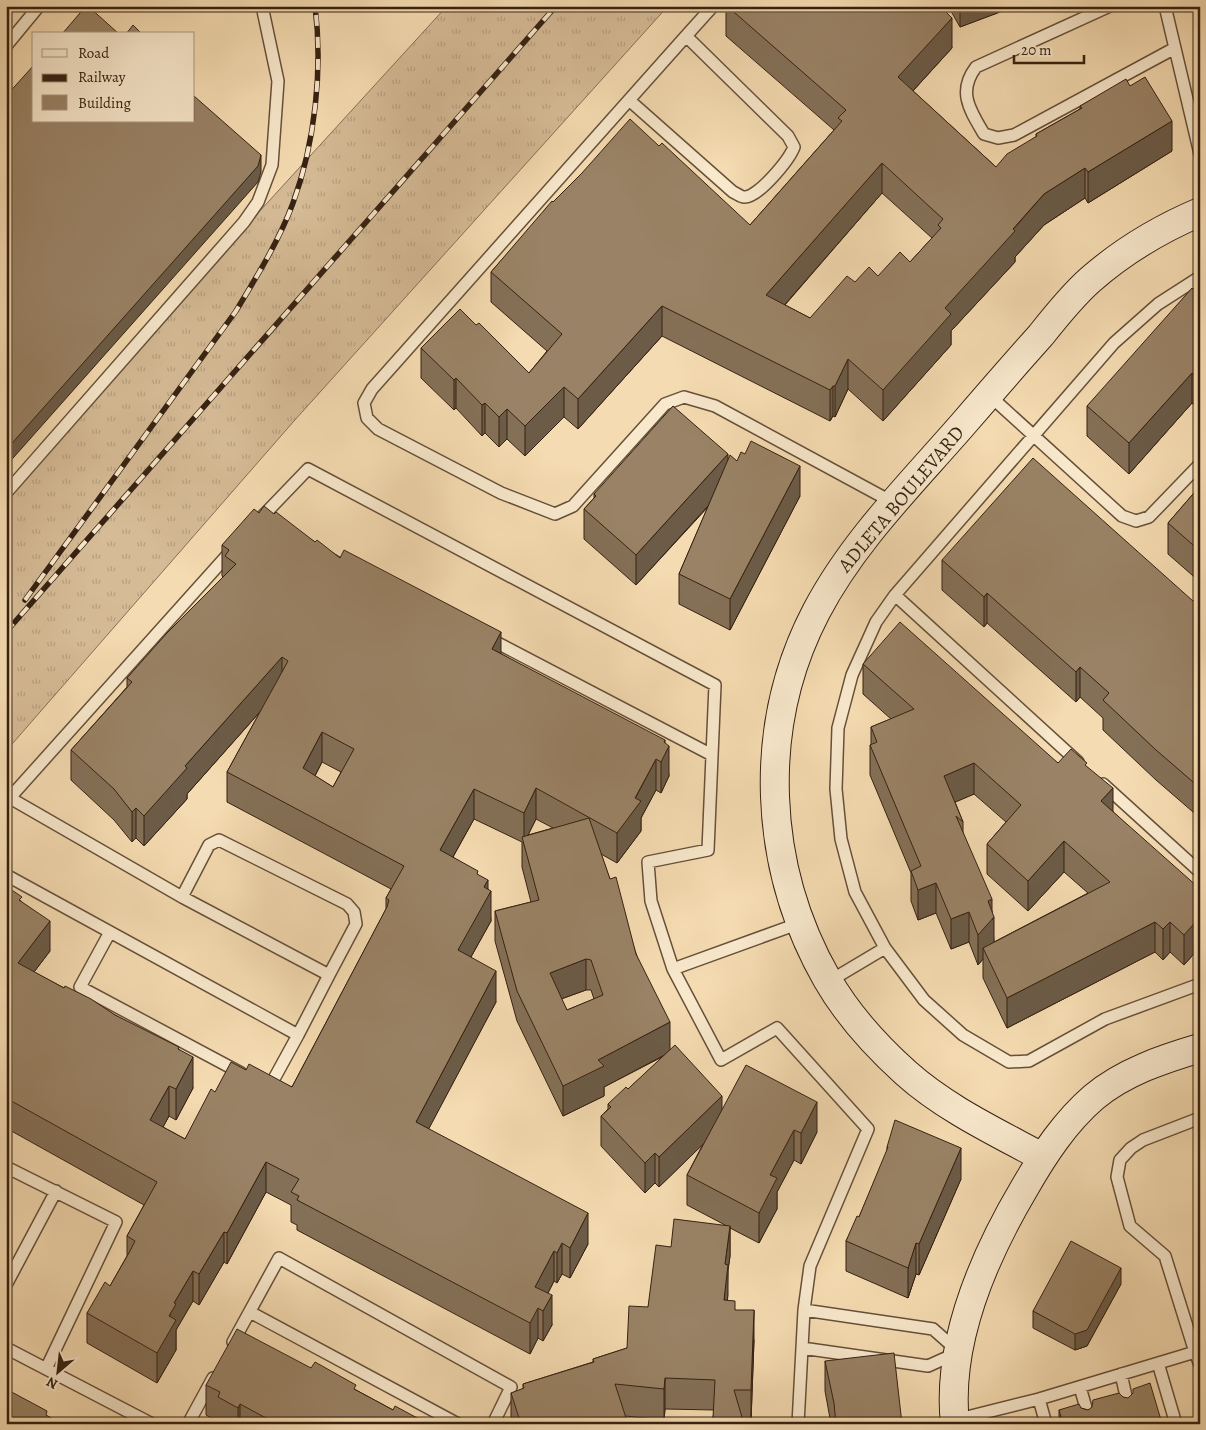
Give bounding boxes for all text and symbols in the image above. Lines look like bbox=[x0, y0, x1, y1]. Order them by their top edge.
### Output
legend bbox=[32, 32, 195, 122]
scale bar bbox=[1014, 32, 1084, 64]
text: 20 m bbox=[1021, 40, 1052, 60]
text: Road bbox=[78, 43, 110, 63]
text: Railway bbox=[78, 67, 126, 87]
text: Building bbox=[78, 93, 131, 113]
street label: ADLETA BOULEVARD bbox=[831, 420, 970, 579]
north arrow bbox=[32, 1348, 82, 1398]
text: N bbox=[43, 1372, 61, 1394]

